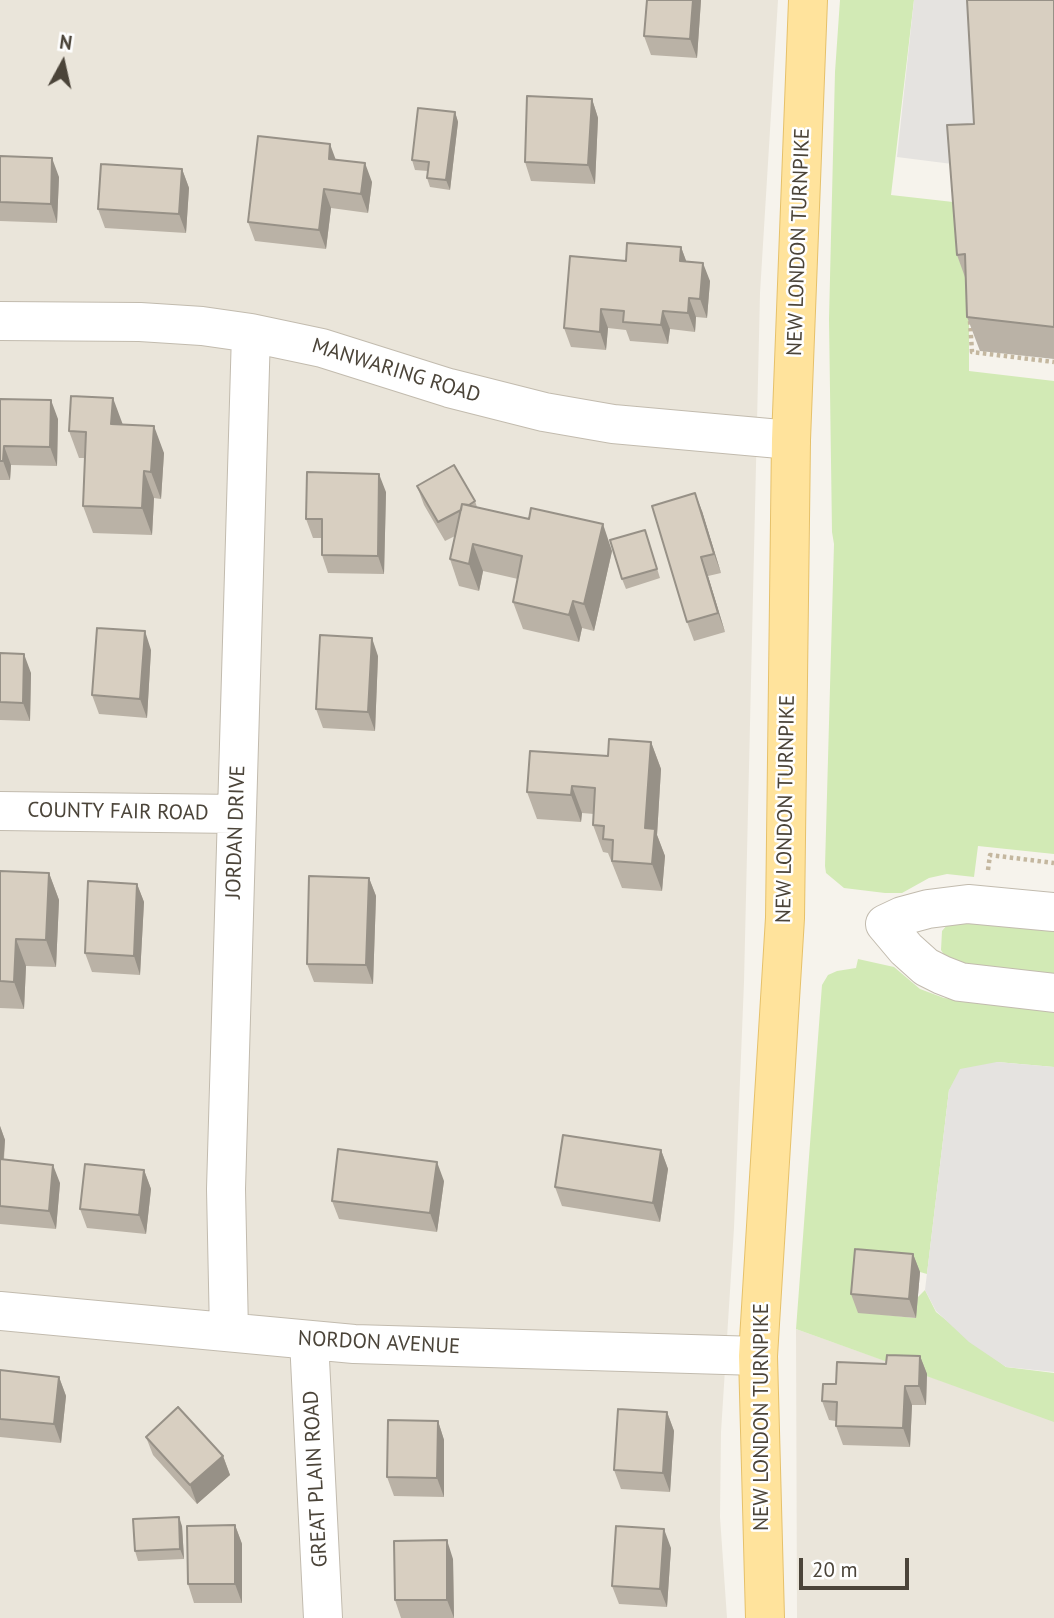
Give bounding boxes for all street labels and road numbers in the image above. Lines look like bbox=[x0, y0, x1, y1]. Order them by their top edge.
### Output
street label: NEW LONDON TURNPIKE bbox=[782, 128, 816, 356]
street label: MANWARING ROAD bbox=[309, 333, 483, 409]
street label: NEW LONDON TURNPIKE bbox=[771, 695, 801, 923]
street label: JORDAN DRIVE bbox=[221, 765, 251, 899]
street label: COUNTY FAIR ROAD bbox=[27, 798, 209, 826]
street label: NEW LONDON TURNPIKE bbox=[749, 1303, 775, 1531]
street label: NORDON AVENUE bbox=[297, 1326, 461, 1360]
street label: GREAT PLAIN ROAD bbox=[299, 1390, 333, 1568]

